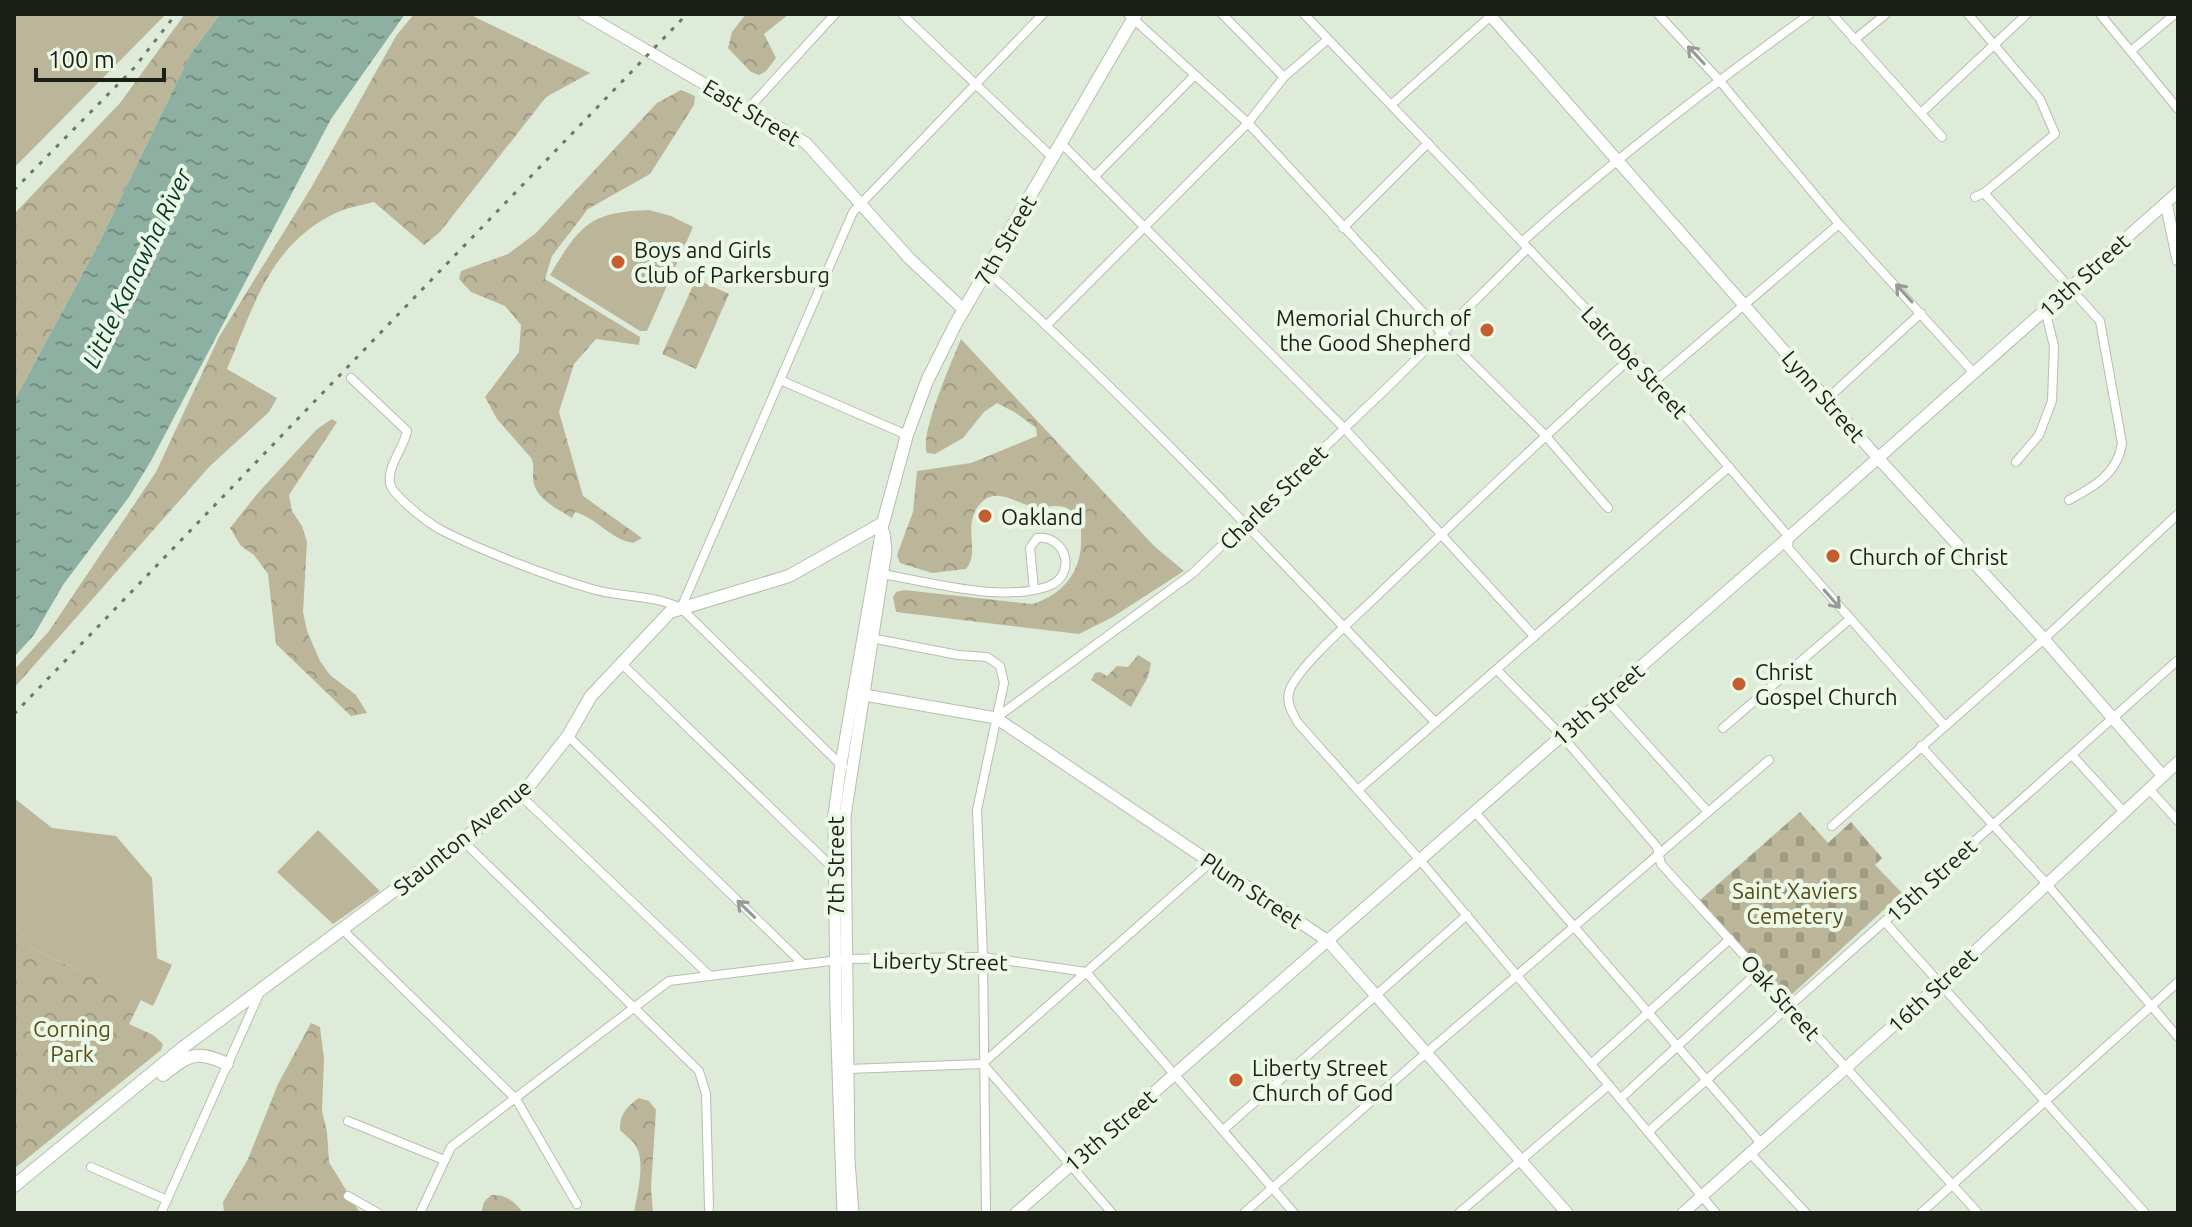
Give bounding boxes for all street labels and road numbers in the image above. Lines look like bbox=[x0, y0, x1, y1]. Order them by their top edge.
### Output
street label: East Street bbox=[699, 73, 805, 151]
street label: 7th Street bbox=[969, 190, 1041, 290]
street label: 13th Street bbox=[2034, 228, 2134, 322]
street label: Latrobe Street bbox=[1577, 301, 1693, 423]
street label: Lynn Street bbox=[1777, 345, 1871, 447]
street label: Charles Street bbox=[1214, 439, 1332, 554]
street label: 13th Street bbox=[1547, 657, 1649, 750]
street label: Staunton Avenue bbox=[388, 774, 536, 900]
street label: 7th Street bbox=[823, 816, 848, 916]
street label: 15th Street bbox=[1881, 833, 1981, 927]
street label: Plum Street bbox=[1197, 847, 1308, 933]
street label: 16th Street bbox=[1882, 942, 1982, 1038]
street label: Liberty Street bbox=[872, 947, 1008, 975]
street label: Oak Street bbox=[1736, 949, 1826, 1045]
street label: 13th Street bbox=[1059, 1083, 1161, 1176]

